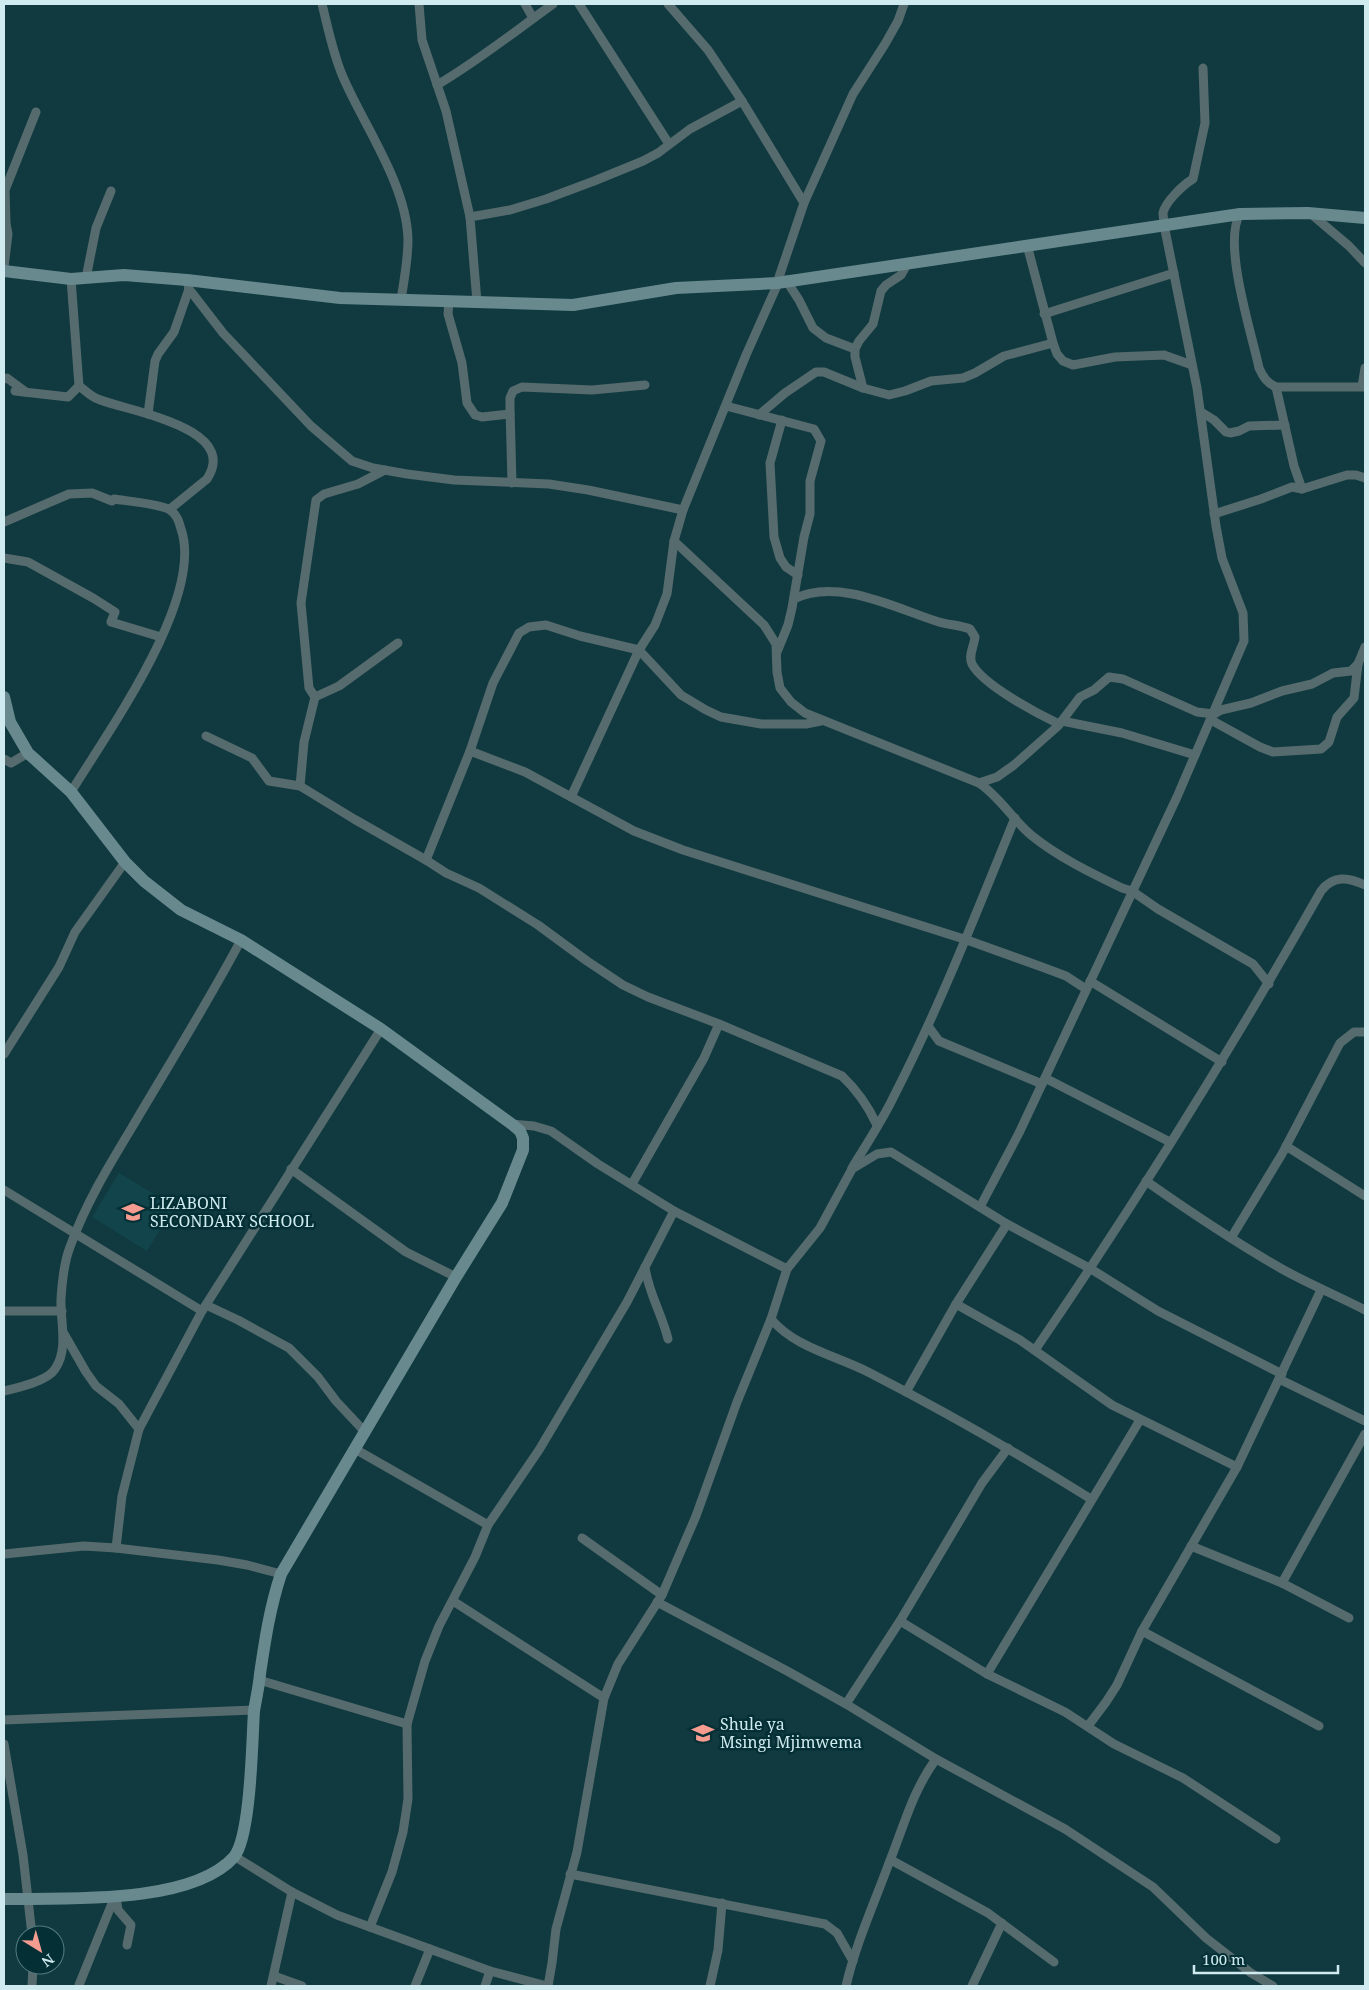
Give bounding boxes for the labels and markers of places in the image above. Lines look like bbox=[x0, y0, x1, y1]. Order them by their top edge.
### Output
place label: LIZABONI SECONDARY SCHOOL bbox=[150, 1192, 314, 1232]
school or university icon: LIZABONI SECONDARY SCHOOL bbox=[120, 1199, 146, 1225]
place label: Shule ya Msingi Mjimwema bbox=[720, 1713, 862, 1753]
school or university icon: Shule ya Msingi Mjimwema bbox=[690, 1720, 716, 1746]

